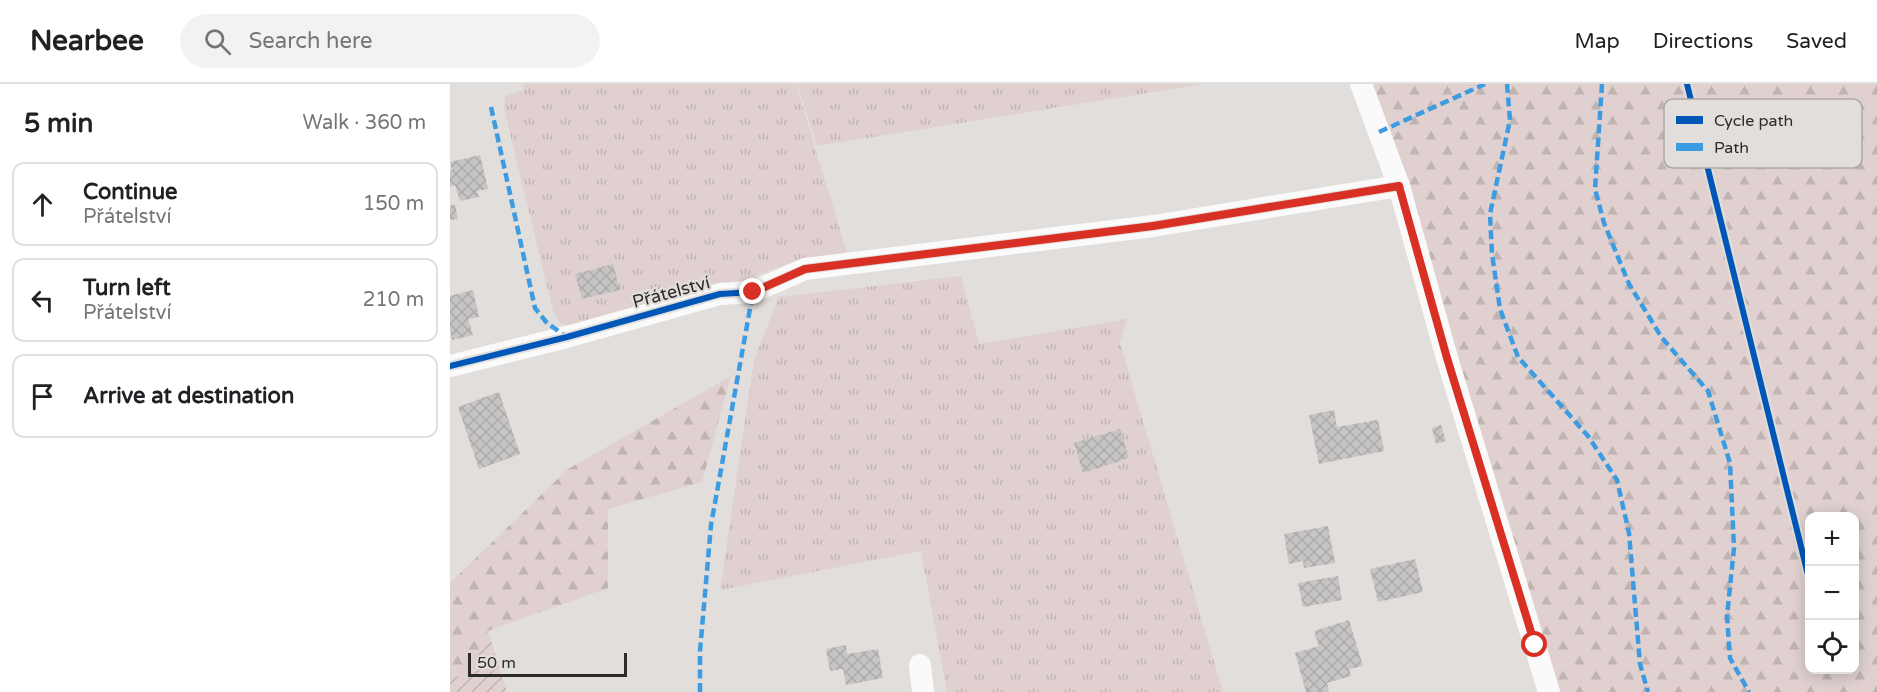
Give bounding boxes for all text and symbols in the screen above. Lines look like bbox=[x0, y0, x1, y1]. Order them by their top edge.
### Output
search box bbox=[180, 14, 600, 68]
text: Nearbee bbox=[30, 24, 144, 58]
icon: search bbox=[201, 25, 234, 58]
text: Search here bbox=[249, 28, 372, 54]
text: Map bbox=[1574, 29, 1620, 54]
text: Directions bbox=[1653, 29, 1753, 54]
text: Saved bbox=[1786, 29, 1847, 54]
legend bbox=[1664, 99, 1862, 168]
text: 5 min bbox=[24, 108, 93, 139]
text: Walk · 360 m bbox=[303, 111, 426, 135]
text: Cycle path bbox=[1714, 111, 1793, 131]
text: Path bbox=[1714, 138, 1749, 158]
text: Continue bbox=[83, 179, 178, 205]
icon: ahead bbox=[26, 188, 59, 221]
text: 150 m bbox=[363, 192, 424, 216]
text: Přátelství bbox=[83, 205, 171, 229]
street label: Přátelství bbox=[630, 271, 713, 313]
text: Turn left bbox=[83, 275, 171, 301]
route end bbox=[739, 278, 765, 304]
icon: left bbox=[26, 284, 59, 317]
text: 210 m bbox=[363, 288, 424, 312]
text: Přátelství bbox=[83, 301, 171, 325]
icon: arrive bbox=[26, 380, 59, 413]
text: Arrive at destination bbox=[83, 383, 294, 409]
map controls bbox=[1805, 512, 1859, 674]
button: + bbox=[1805, 512, 1859, 566]
button: − bbox=[1805, 566, 1859, 620]
button: locate bbox=[1805, 620, 1859, 674]
route start bbox=[1521, 631, 1547, 657]
scale bar bbox=[468, 650, 627, 678]
text: 50 m bbox=[477, 653, 516, 673]

